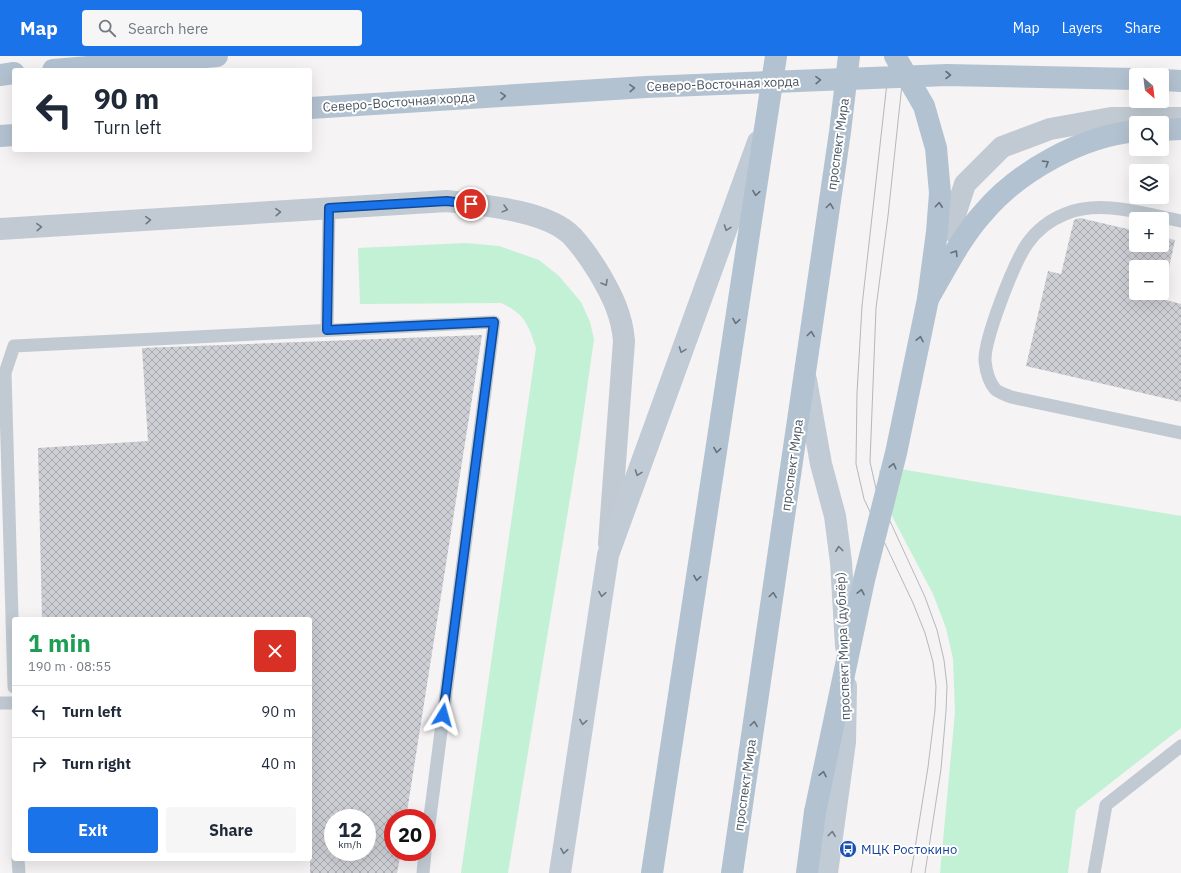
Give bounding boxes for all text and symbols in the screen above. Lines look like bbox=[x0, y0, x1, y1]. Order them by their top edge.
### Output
search box bbox=[82, 10, 362, 46]
text: Map bbox=[20, 16, 58, 40]
icon: search bbox=[96, 17, 118, 39]
text: Search here bbox=[128, 19, 208, 38]
text: Map bbox=[1013, 19, 1040, 37]
text: Layers bbox=[1062, 19, 1103, 37]
text: Share bbox=[1125, 19, 1161, 37]
north arrow bbox=[1129, 68, 1169, 108]
map controls bbox=[1129, 68, 1169, 300]
one-way arrow bbox=[945, 71, 951, 79]
street label: Северо-Восточная хорда bbox=[646, 73, 800, 95]
one-way arrow bbox=[815, 76, 821, 84]
text: 90 m bbox=[94, 80, 159, 117]
one-way arrow bbox=[629, 83, 635, 92]
icon: left bbox=[28, 84, 80, 136]
street label: Северо-Восточная хорда bbox=[322, 88, 476, 116]
one-way arrow bbox=[500, 91, 506, 100]
street label: проспект Мира bbox=[823, 97, 853, 191]
text: Turn left bbox=[94, 116, 162, 139]
button: search bbox=[1129, 116, 1169, 156]
one-way arrow bbox=[1042, 160, 1049, 167]
button: layers bbox=[1129, 164, 1169, 204]
pin bbox=[454, 187, 488, 221]
one-way arrow bbox=[752, 189, 761, 196]
icon: arrive bbox=[460, 193, 482, 215]
one-way arrow bbox=[934, 201, 943, 208]
one-way arrow bbox=[825, 203, 834, 209]
one-way arrow bbox=[501, 204, 508, 213]
one-way arrow bbox=[275, 207, 281, 216]
button: + bbox=[1129, 212, 1169, 252]
one-way arrow bbox=[145, 216, 151, 225]
one-way arrow bbox=[36, 222, 42, 231]
one-way arrow bbox=[723, 225, 731, 232]
one-way arrow bbox=[951, 250, 958, 257]
button: − bbox=[1129, 260, 1169, 300]
one-way arrow bbox=[600, 279, 607, 286]
one-way arrow bbox=[732, 318, 741, 324]
one-way arrow bbox=[806, 331, 815, 337]
one-way arrow bbox=[915, 336, 924, 342]
one-way arrow bbox=[679, 347, 687, 354]
street label: проспект Мира bbox=[777, 418, 807, 512]
one-way arrow bbox=[713, 446, 722, 453]
one-way arrow bbox=[888, 463, 896, 469]
one-way arrow bbox=[634, 469, 643, 476]
one-way arrow bbox=[835, 546, 844, 552]
street label: проспект Мира (дублёр) bbox=[832, 572, 854, 720]
one-way arrow bbox=[693, 575, 702, 581]
one-way arrow bbox=[856, 589, 865, 595]
one-way arrow bbox=[598, 591, 607, 597]
one-way arrow bbox=[768, 592, 777, 598]
text: 1 min bbox=[28, 627, 91, 659]
button: close bbox=[254, 630, 296, 672]
text: 190 m · 08:55 bbox=[28, 658, 111, 675]
position arrow bbox=[422, 694, 464, 736]
icon: left bbox=[28, 701, 50, 723]
text: Turn left bbox=[62, 702, 122, 721]
text: 90 m bbox=[261, 702, 296, 721]
one-way arrow bbox=[579, 719, 588, 725]
one-way arrow bbox=[749, 721, 758, 727]
street label: проспект Мира bbox=[730, 738, 760, 832]
icon: right bbox=[28, 753, 50, 775]
text: Turn right bbox=[62, 754, 131, 773]
text: 40 m bbox=[261, 754, 296, 773]
one-way arrow bbox=[818, 771, 826, 777]
button: Exit bbox=[28, 807, 158, 853]
button: Share bbox=[166, 807, 296, 853]
speed limit sign: 20 bbox=[384, 809, 436, 861]
text: 12 bbox=[338, 816, 362, 843]
one-way arrow bbox=[827, 831, 836, 837]
text: km/h bbox=[338, 838, 362, 851]
bus stop icon: МЦК Ростокино bbox=[838, 839, 858, 859]
place label: МЦК Ростокино bbox=[861, 841, 957, 858]
one-way arrow bbox=[560, 848, 569, 854]

